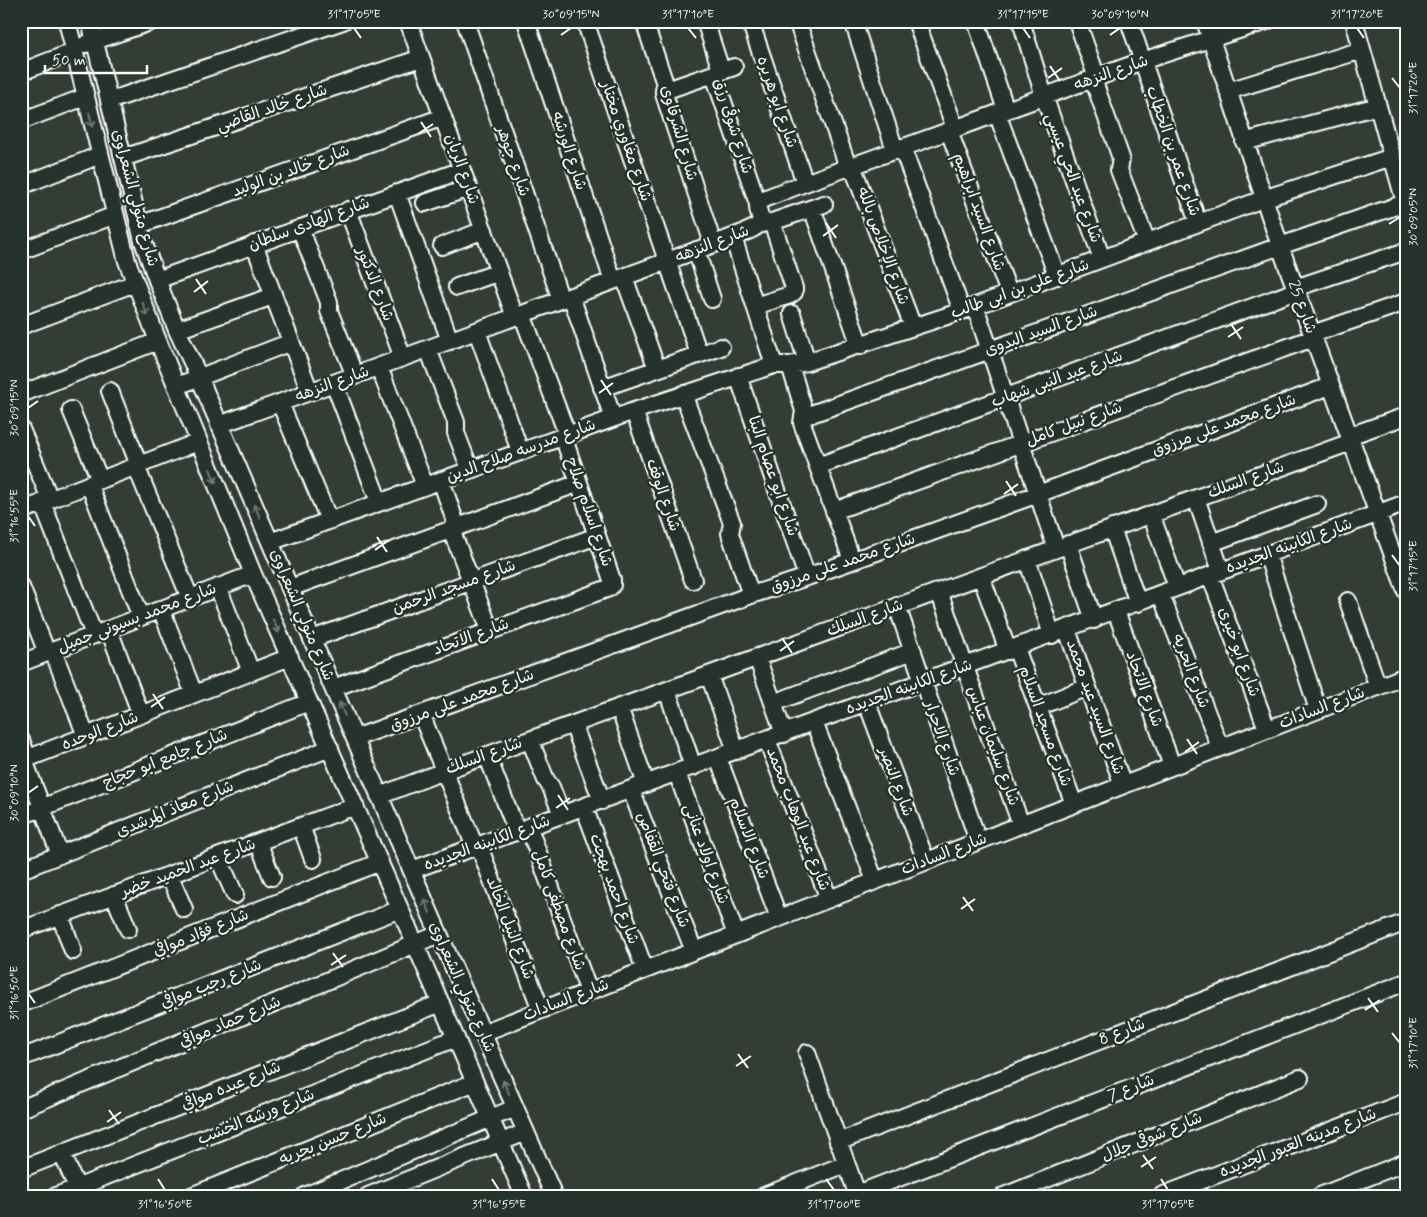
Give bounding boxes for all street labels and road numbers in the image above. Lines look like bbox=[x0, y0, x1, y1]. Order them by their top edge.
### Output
street label: شارع النزهه bbox=[1071, 50, 1151, 96]
street label: شارع ابو هريره bbox=[751, 53, 803, 151]
street label: شارع شوقى رزق bbox=[708, 75, 758, 176]
street label: شارع مغاوري مختار bbox=[595, 76, 656, 204]
street label: شارع خالد القاضي bbox=[214, 79, 331, 140]
street label: شارع الشرقاوى bbox=[655, 83, 703, 183]
street label: شارع عمر بن الخطاب bbox=[1141, 83, 1205, 219]
street label: شارع الورشه bbox=[546, 109, 592, 193]
street label: شارع عبد الحي عيسي bbox=[1037, 110, 1106, 247]
street label: شارع جوهر bbox=[490, 121, 535, 199]
street label: شارع متولي الشعراوى bbox=[104, 127, 163, 270]
street label: شارع الريان bbox=[440, 131, 484, 207]
street label: شارع خالد بن الوليد bbox=[229, 140, 353, 202]
street label: شارع السيد ابراهيم bbox=[947, 150, 1010, 274]
street label: شارع الإخلاص بالله bbox=[852, 184, 914, 308]
street label: شارع الهادى سلطان bbox=[245, 192, 373, 256]
street label: شارع النزهه bbox=[672, 220, 752, 268]
street label: شارع الدكتور bbox=[350, 242, 399, 324]
street label: شارع على بن ابى طالب bbox=[948, 254, 1092, 324]
street label: شارع 25 bbox=[1283, 277, 1321, 337]
street label: شارع السيد البدوى bbox=[982, 301, 1100, 361]
street label: شارع عبد النبى شهاب bbox=[988, 345, 1126, 413]
street label: شارع النزهه bbox=[292, 361, 372, 407]
street label: شارع محمد على مرزوق bbox=[1149, 389, 1299, 461]
street label: شارع نبيل كامل bbox=[1023, 397, 1125, 451]
street label: شارع ابو عصام البنا bbox=[742, 413, 803, 539]
street label: شارع مدرسه صلاح الدين bbox=[443, 414, 599, 488]
street label: شارع اسلام صلاح bbox=[559, 454, 618, 570]
street label: شارع الوقف bbox=[641, 456, 685, 534]
street label: شارع السلك bbox=[1205, 456, 1287, 504]
street label: شارع الكابينه الجديده bbox=[1223, 513, 1355, 579]
street label: شارع محمد على مرزوق bbox=[768, 528, 918, 598]
street label: شارع متولي الشعراوى bbox=[262, 546, 339, 685]
street label: شارع مسجد الرحمن bbox=[389, 555, 519, 619]
street label: شارع محمد بسيونى جميل bbox=[54, 578, 220, 658]
street label: شارع السلك bbox=[824, 594, 906, 642]
street label: شارع ابو خيرى bbox=[1213, 604, 1265, 700]
street label: شارع الاتحاد bbox=[430, 614, 512, 660]
street label: شارع الحريه bbox=[1167, 631, 1215, 711]
street label: شارع السيد عيد محمد bbox=[1061, 637, 1129, 777]
street label: شارع الاتحاد bbox=[1121, 648, 1167, 730]
street label: شارع الكابينه الجديده bbox=[843, 654, 975, 720]
street label: شارع مسجد السلام bbox=[1012, 663, 1077, 790]
street label: شارع محمد على مرزوق bbox=[387, 664, 537, 736]
street label: شارع السادات bbox=[1276, 682, 1368, 734]
street label: شارع سليمان عباس bbox=[962, 683, 1024, 809]
street label: شارع الاحرار bbox=[919, 695, 965, 779]
street label: شارع الوحده bbox=[59, 707, 141, 755]
street label: شارع جامع ابو حجاج bbox=[99, 724, 231, 794]
street label: شارع السلك bbox=[443, 732, 525, 780]
street label: شارع النصر bbox=[873, 743, 918, 820]
street label: شارع عبد الوهاب محمد bbox=[761, 744, 835, 894]
street label: شارع معاذ المرشدى bbox=[113, 776, 237, 842]
street label: شارع الاسلام bbox=[723, 794, 774, 882]
street label: شارع اولاد عنانى bbox=[678, 801, 734, 907]
street label: شارع فتحي القفاص bbox=[628, 809, 695, 932]
street label: شارع الكابينه الجديده bbox=[421, 810, 553, 876]
street label: شارع السادات bbox=[898, 828, 990, 880]
street label: شارع احمد بهجت bbox=[584, 831, 644, 947]
street label: شارع عبد الحميد خضر bbox=[115, 834, 259, 903]
street label: شارع مصطفى كامل bbox=[527, 847, 591, 973]
street label: شارع النيل الخالد bbox=[481, 873, 539, 983]
street label: شارع فؤاد موافي bbox=[150, 904, 252, 962]
street label: شارع متولي الشعراوى bbox=[421, 918, 500, 1057]
street label: شارع رجب موافي bbox=[157, 954, 265, 1014]
street label: شارع السادات bbox=[520, 974, 612, 1026]
street label: شارع حماد موافي bbox=[176, 991, 284, 1053]
street label: شارع 8 bbox=[1096, 1014, 1148, 1050]
street label: شارع عبده موافي bbox=[178, 1056, 284, 1116]
street label: شارع 7 bbox=[1105, 1069, 1157, 1107]
street label: شارع ورشه الخشب bbox=[194, 1084, 318, 1150]
street label: شارع مدينه العبور الجديده bbox=[1216, 1103, 1380, 1183]
street label: شارع شوقى جلال bbox=[1098, 1106, 1205, 1167]
street label: شارع حسن بحريه bbox=[276, 1108, 390, 1170]

